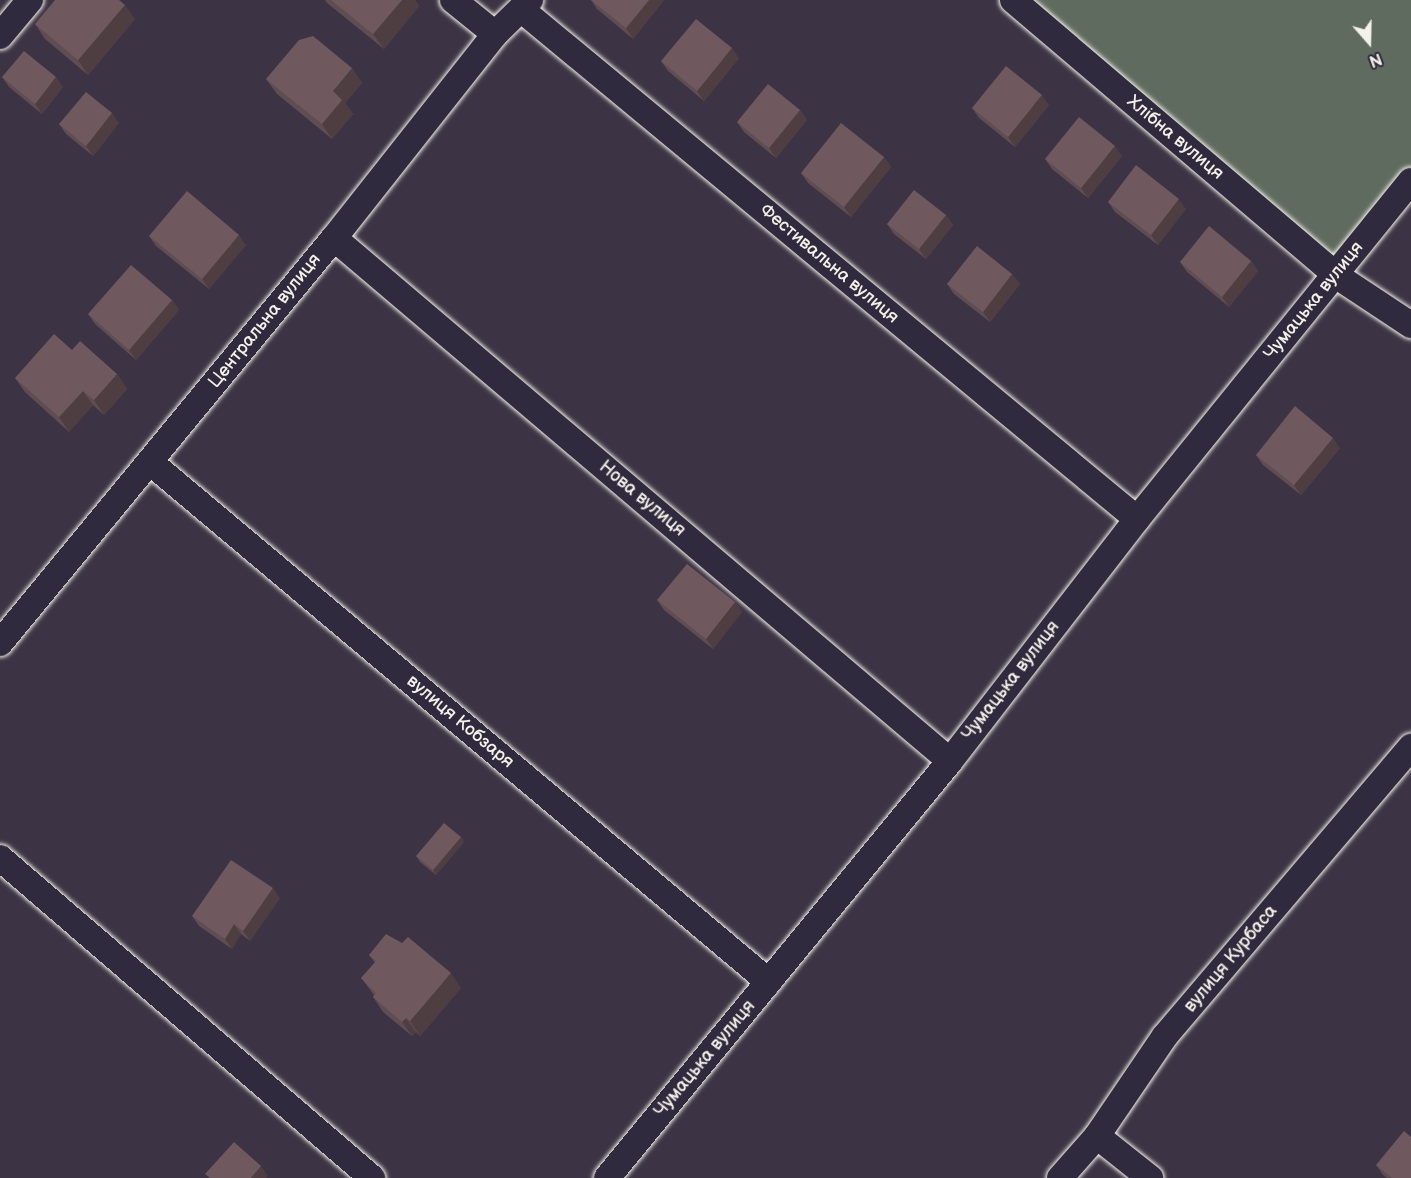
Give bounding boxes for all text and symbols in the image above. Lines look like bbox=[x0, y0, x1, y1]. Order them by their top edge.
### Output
north arrow bbox=[1339, 12, 1399, 72]
text: N bbox=[1366, 48, 1384, 70]
street label: Хлібна вулиця bbox=[1122, 91, 1228, 185]
street label: Фестивальна вулиця bbox=[755, 200, 903, 328]
street label: Чумацька вулиця bbox=[1260, 238, 1368, 364]
street label: Центральна вулиця bbox=[204, 249, 326, 393]
street label: Нова вулиця bbox=[594, 457, 690, 541]
street label: Чумацька вулиця bbox=[958, 617, 1064, 745]
street label: вулиця Кобзаря bbox=[402, 671, 518, 773]
street label: вулиця Курбаса bbox=[1180, 901, 1282, 1017]
street label: Чумацька вулиця bbox=[650, 996, 760, 1122]

